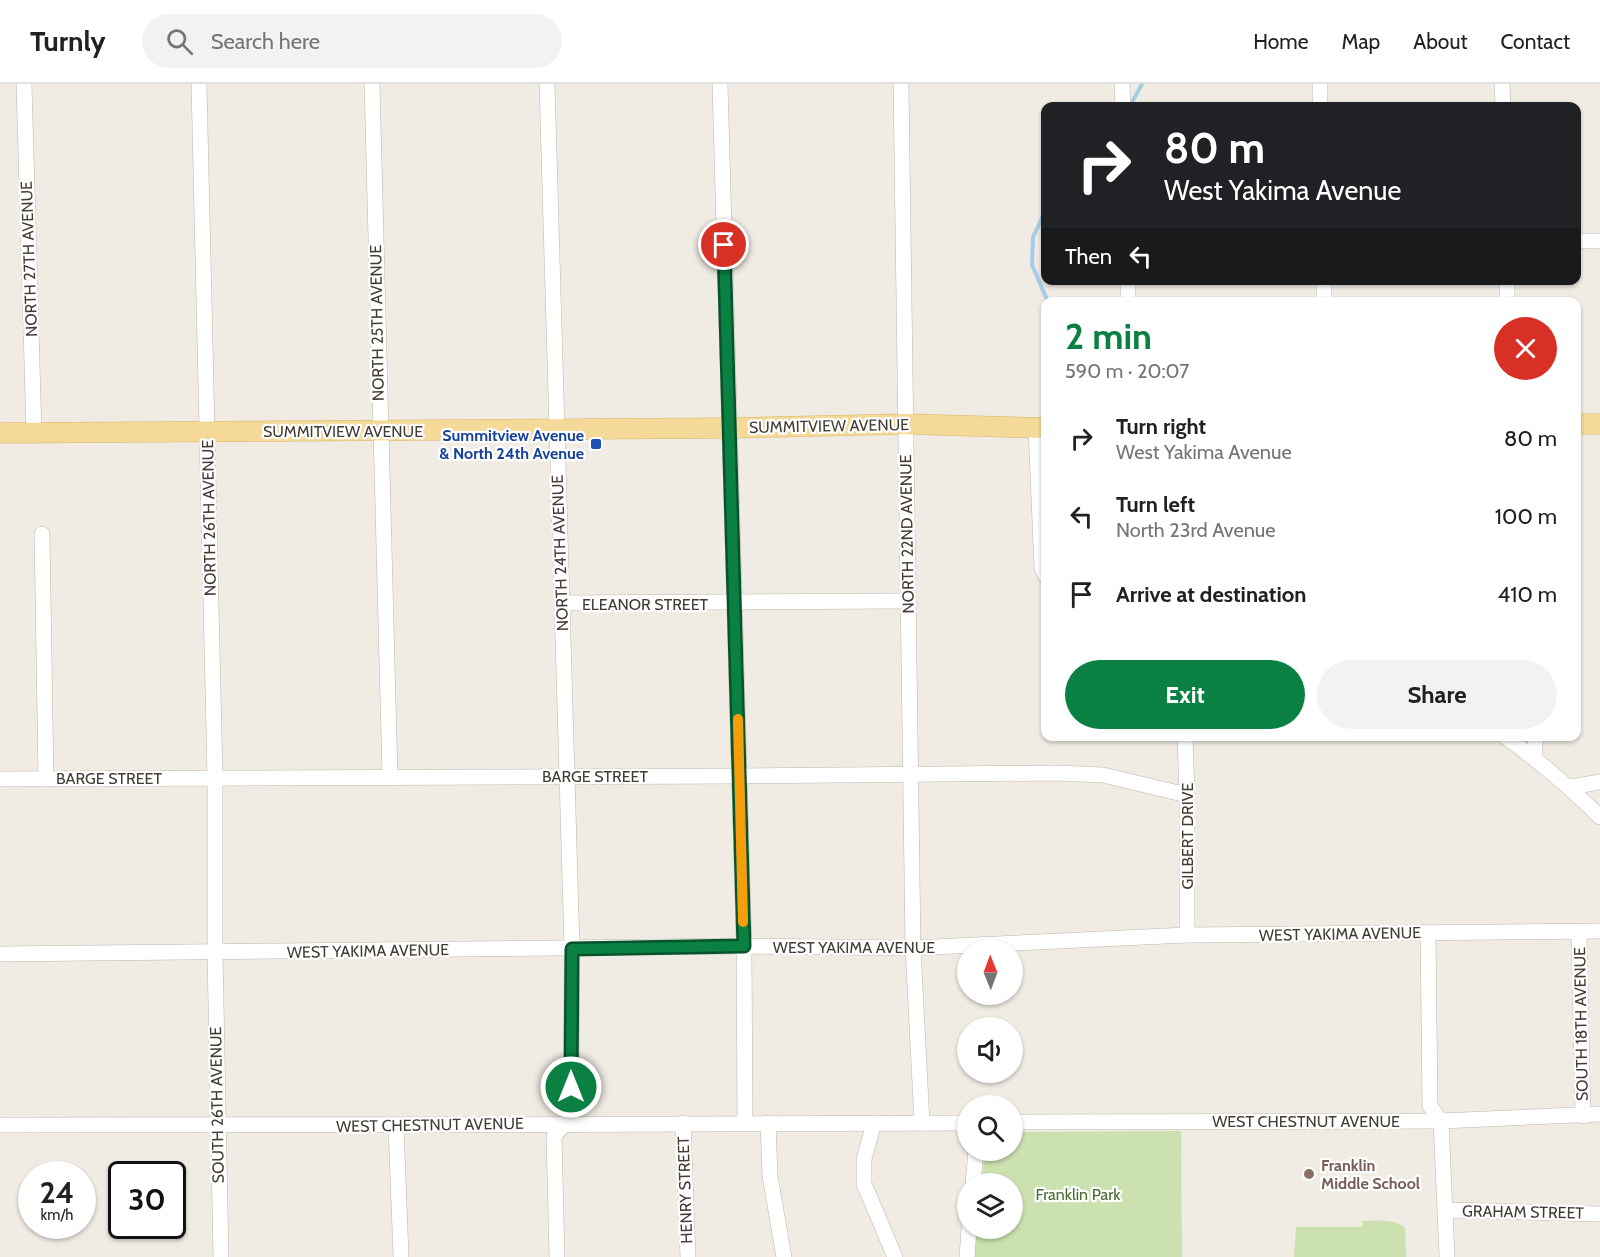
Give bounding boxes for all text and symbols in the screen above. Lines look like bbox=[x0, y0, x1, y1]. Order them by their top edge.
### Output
search box bbox=[142, 14, 562, 68]
text: Turnly bbox=[30, 24, 106, 58]
icon: search bbox=[163, 25, 196, 58]
text: Search here bbox=[211, 28, 320, 55]
text: Home bbox=[1253, 29, 1309, 54]
text: Map bbox=[1342, 29, 1380, 54]
text: About bbox=[1413, 29, 1467, 54]
text: Contact bbox=[1500, 29, 1570, 54]
text: 80 m bbox=[1164, 122, 1265, 174]
icon: right bbox=[1065, 126, 1143, 204]
text: West Yakima Avenue bbox=[1164, 174, 1401, 207]
street label: NORTH 27TH AVENUE bbox=[17, 181, 41, 337]
pin bbox=[698, 219, 749, 270]
icon: arrive bbox=[707, 228, 740, 261]
icon: left bbox=[1124, 240, 1157, 273]
text: Then bbox=[1065, 243, 1112, 270]
street label: NORTH 25TH AVENUE bbox=[366, 245, 388, 401]
text: 2 min bbox=[1065, 314, 1152, 358]
button: close bbox=[1494, 317, 1557, 380]
text: 590 m · 20:07 bbox=[1065, 359, 1189, 383]
text: Turn right bbox=[1116, 413, 1206, 440]
street label: SUMMITVIEW AVENUE bbox=[749, 415, 909, 437]
street label: SUMMITVIEW AVENUE bbox=[263, 422, 423, 441]
icon: right bbox=[1065, 422, 1098, 455]
text: 80 m bbox=[1504, 425, 1557, 452]
place label: Summitview Avenue & North 24th Avenue bbox=[439, 426, 584, 463]
marker: Summitview Avenue & North 24th Avenue bbox=[589, 437, 603, 451]
street label: NORTH 26TH AVENUE bbox=[198, 440, 220, 596]
text: West Yakima Avenue bbox=[1116, 440, 1292, 464]
street label: NORTH 22ND AVENUE bbox=[896, 454, 918, 614]
street label: NORTH 24TH AVENUE bbox=[548, 474, 572, 632]
text: Turn left bbox=[1116, 491, 1195, 518]
icon: left bbox=[1065, 500, 1098, 533]
text: 100 m bbox=[1495, 503, 1557, 530]
text: North 23rd Avenue bbox=[1116, 518, 1276, 542]
icon: arrive bbox=[1065, 578, 1098, 611]
text: Arrive at destination bbox=[1116, 581, 1306, 608]
text: 410 m bbox=[1498, 581, 1557, 608]
street label: ELEANOR STREET bbox=[582, 595, 709, 614]
button: Exit bbox=[1065, 660, 1305, 729]
button: Share bbox=[1317, 660, 1557, 729]
street label: BARGE STREET bbox=[542, 767, 648, 786]
street label: BARGE STREET bbox=[56, 769, 162, 788]
street label: GILBERT DRIVE bbox=[1178, 782, 1197, 889]
street label: WEST YAKIMA AVENUE bbox=[1259, 923, 1421, 945]
street label: WEST YAKIMA AVENUE bbox=[773, 938, 935, 957]
north arrow bbox=[957, 939, 1023, 1005]
map controls bbox=[957, 939, 1023, 1239]
street label: WEST YAKIMA AVENUE bbox=[287, 940, 449, 962]
street label: SOUTH 18TH AVENUE bbox=[1570, 947, 1592, 1101]
button: sound bbox=[957, 1017, 1023, 1083]
street label: SOUTH 26TH AVENUE bbox=[206, 1026, 228, 1183]
position arrow bbox=[539, 1055, 603, 1119]
button: search bbox=[957, 1095, 1023, 1161]
street label: WEST CHESTNUT AVENUE bbox=[1212, 1112, 1400, 1131]
street label: WEST CHESTNUT AVENUE bbox=[336, 1114, 524, 1136]
street label: HENRY STREET bbox=[674, 1136, 696, 1244]
place label: Franklin Middle School bbox=[1321, 1156, 1420, 1193]
speed limit sign: 30 bbox=[108, 1161, 186, 1239]
marker: Franklin Middle School bbox=[1302, 1167, 1316, 1181]
button: layers bbox=[957, 1173, 1023, 1239]
text: 24 bbox=[40, 1174, 74, 1211]
park label: Franklin Park bbox=[1036, 1185, 1121, 1204]
street label: GRAHAM STREET bbox=[1462, 1201, 1585, 1223]
text: km/h bbox=[41, 1206, 73, 1224]

